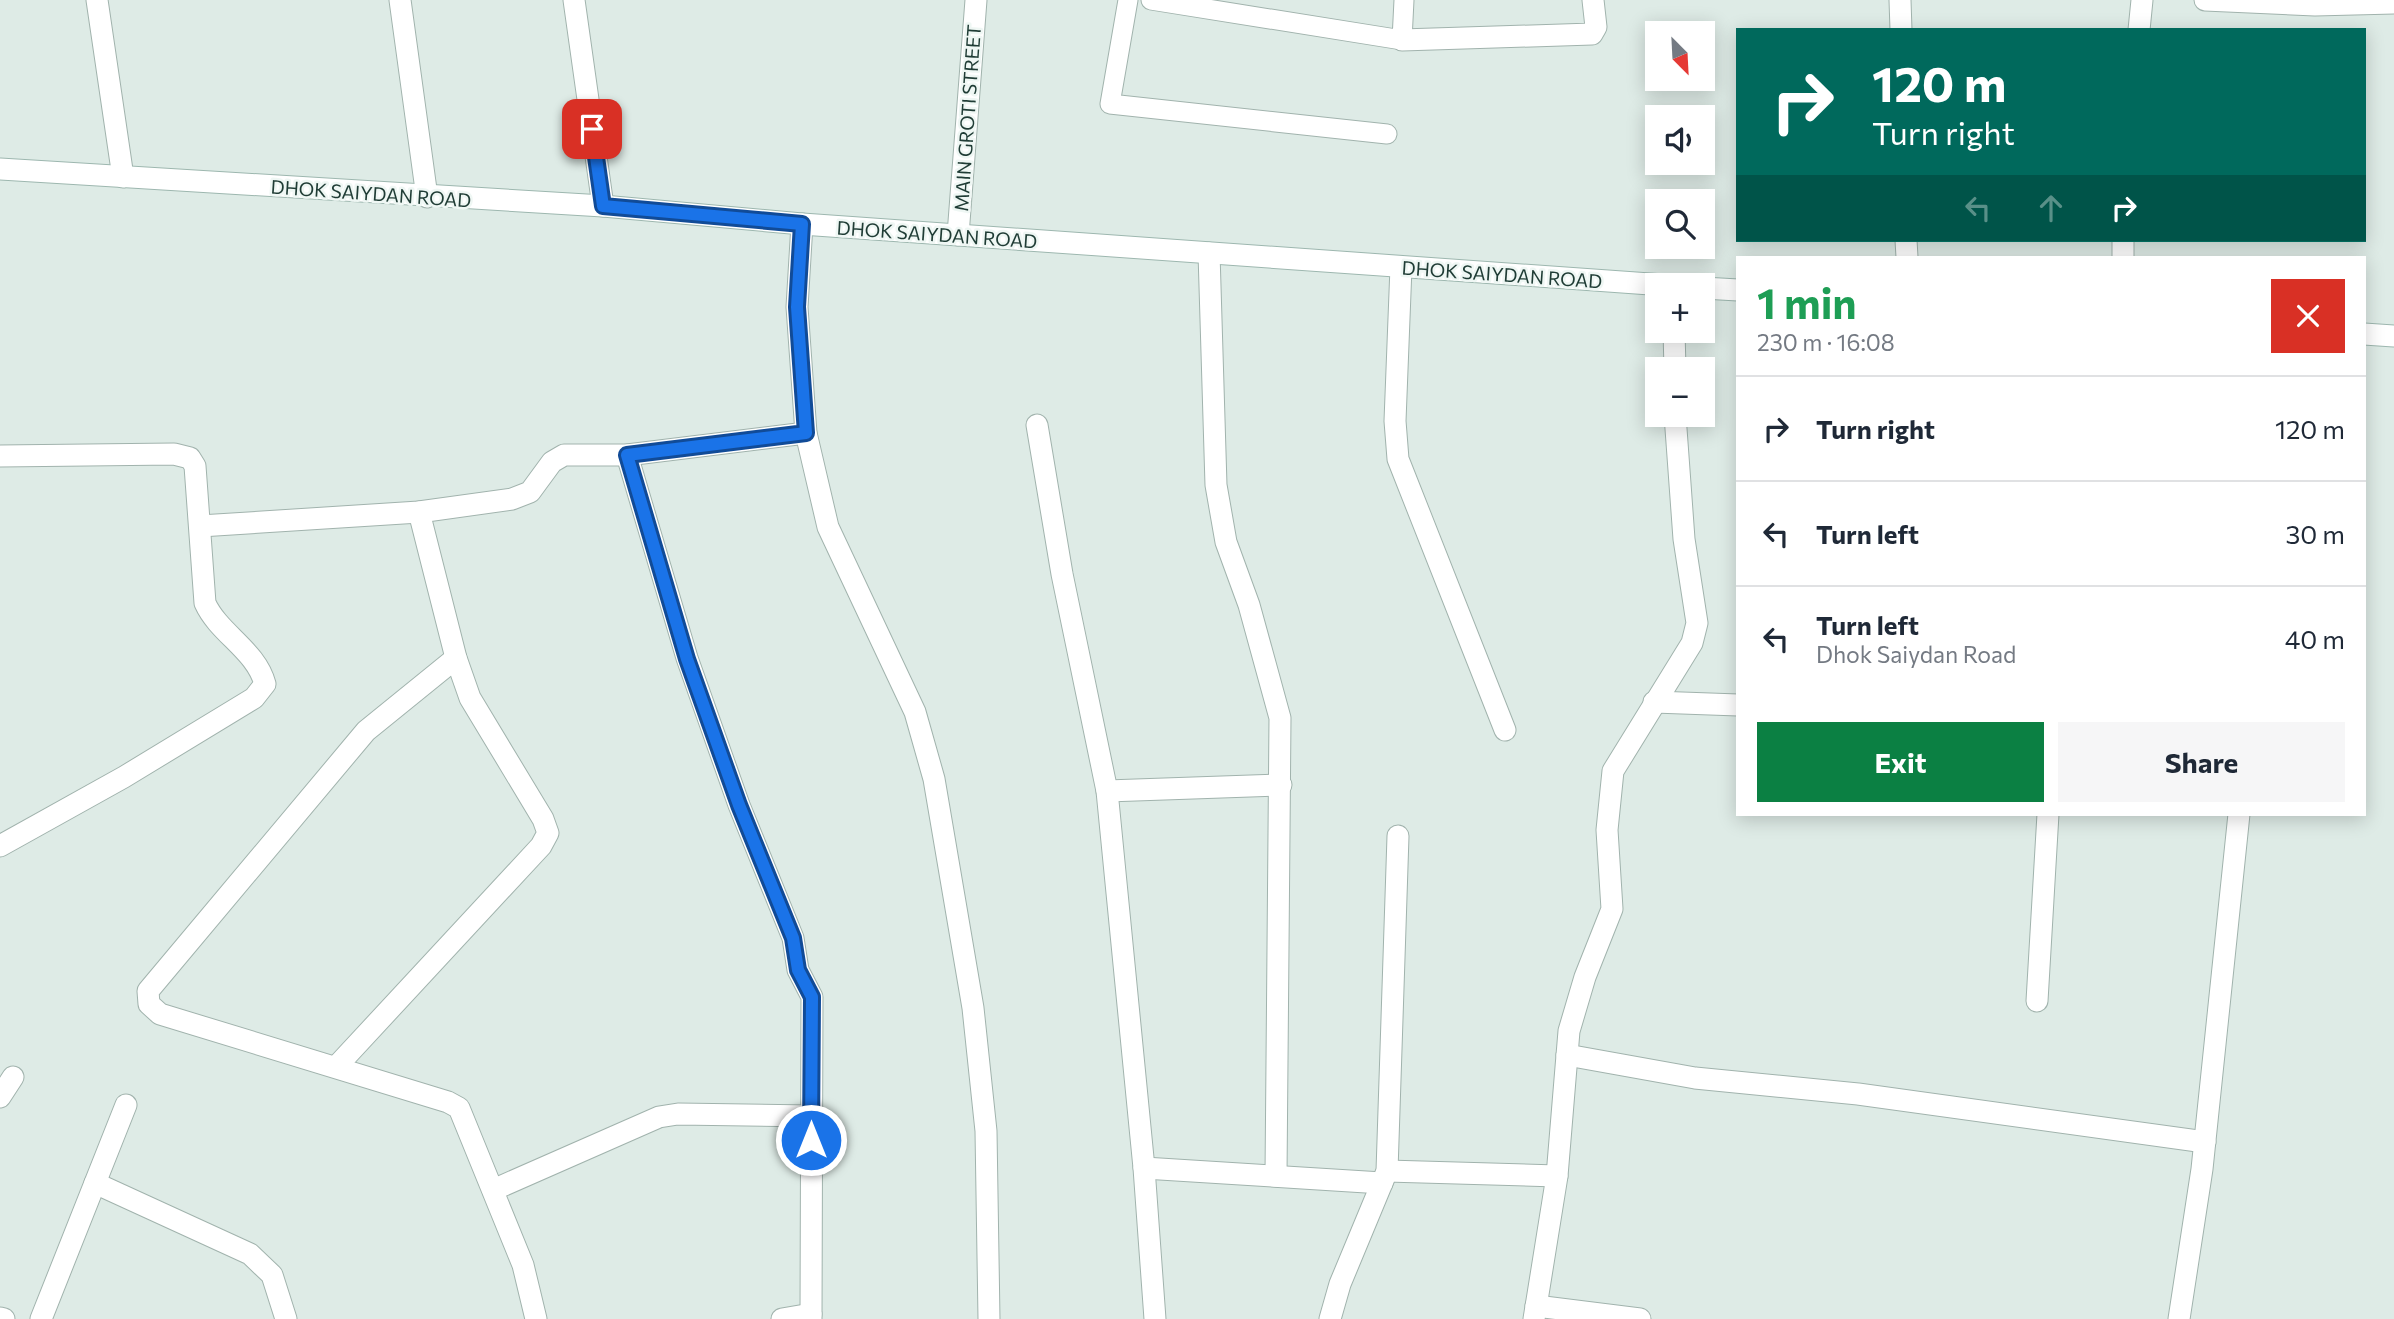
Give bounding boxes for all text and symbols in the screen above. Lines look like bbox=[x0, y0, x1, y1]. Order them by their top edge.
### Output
north arrow bbox=[1645, 21, 1715, 91]
map controls bbox=[1645, 21, 1715, 427]
street label: MAIN GROTI STREET bbox=[949, 24, 985, 212]
text: 120 m bbox=[1872, 52, 2006, 112]
icon: right bbox=[1757, 56, 1848, 147]
pin bbox=[562, 99, 622, 159]
button: sound bbox=[1645, 105, 1715, 175]
icon: arrive bbox=[573, 110, 611, 148]
text: Turn right bbox=[1872, 112, 2015, 152]
street label: DHOK SAIYDAN ROAD bbox=[270, 175, 472, 211]
button: search bbox=[1645, 189, 1715, 259]
icon: left bbox=[1959, 189, 1997, 227]
icon: ahead bbox=[2032, 189, 2070, 227]
icon: right bbox=[2105, 189, 2143, 227]
street label: DHOK SAIYDAN ROAD bbox=[836, 216, 1038, 252]
street label: DHOK SAIYDAN ROAD bbox=[1401, 256, 1603, 292]
button: + bbox=[1645, 273, 1715, 343]
text: 1 min bbox=[1757, 276, 1857, 328]
button: close bbox=[2271, 279, 2345, 353]
text: 230 m · 16:08 bbox=[1757, 328, 1895, 356]
button: − bbox=[1645, 357, 1715, 427]
icon: right bbox=[1757, 410, 1795, 448]
text: Turn right bbox=[1816, 413, 1935, 444]
text: 120 m bbox=[2275, 413, 2345, 444]
icon: left bbox=[1757, 515, 1795, 553]
text: Turn left bbox=[1816, 518, 1919, 549]
text: 30 m bbox=[2286, 518, 2345, 549]
text: Turn left bbox=[1816, 609, 1919, 640]
icon: left bbox=[1757, 620, 1795, 658]
text: 40 m bbox=[2285, 623, 2345, 654]
text: Dhok Saiydan Road bbox=[1816, 640, 2016, 668]
button: Exit bbox=[1757, 722, 2044, 802]
button: Share bbox=[2058, 722, 2345, 802]
position arrow bbox=[774, 1103, 848, 1177]

